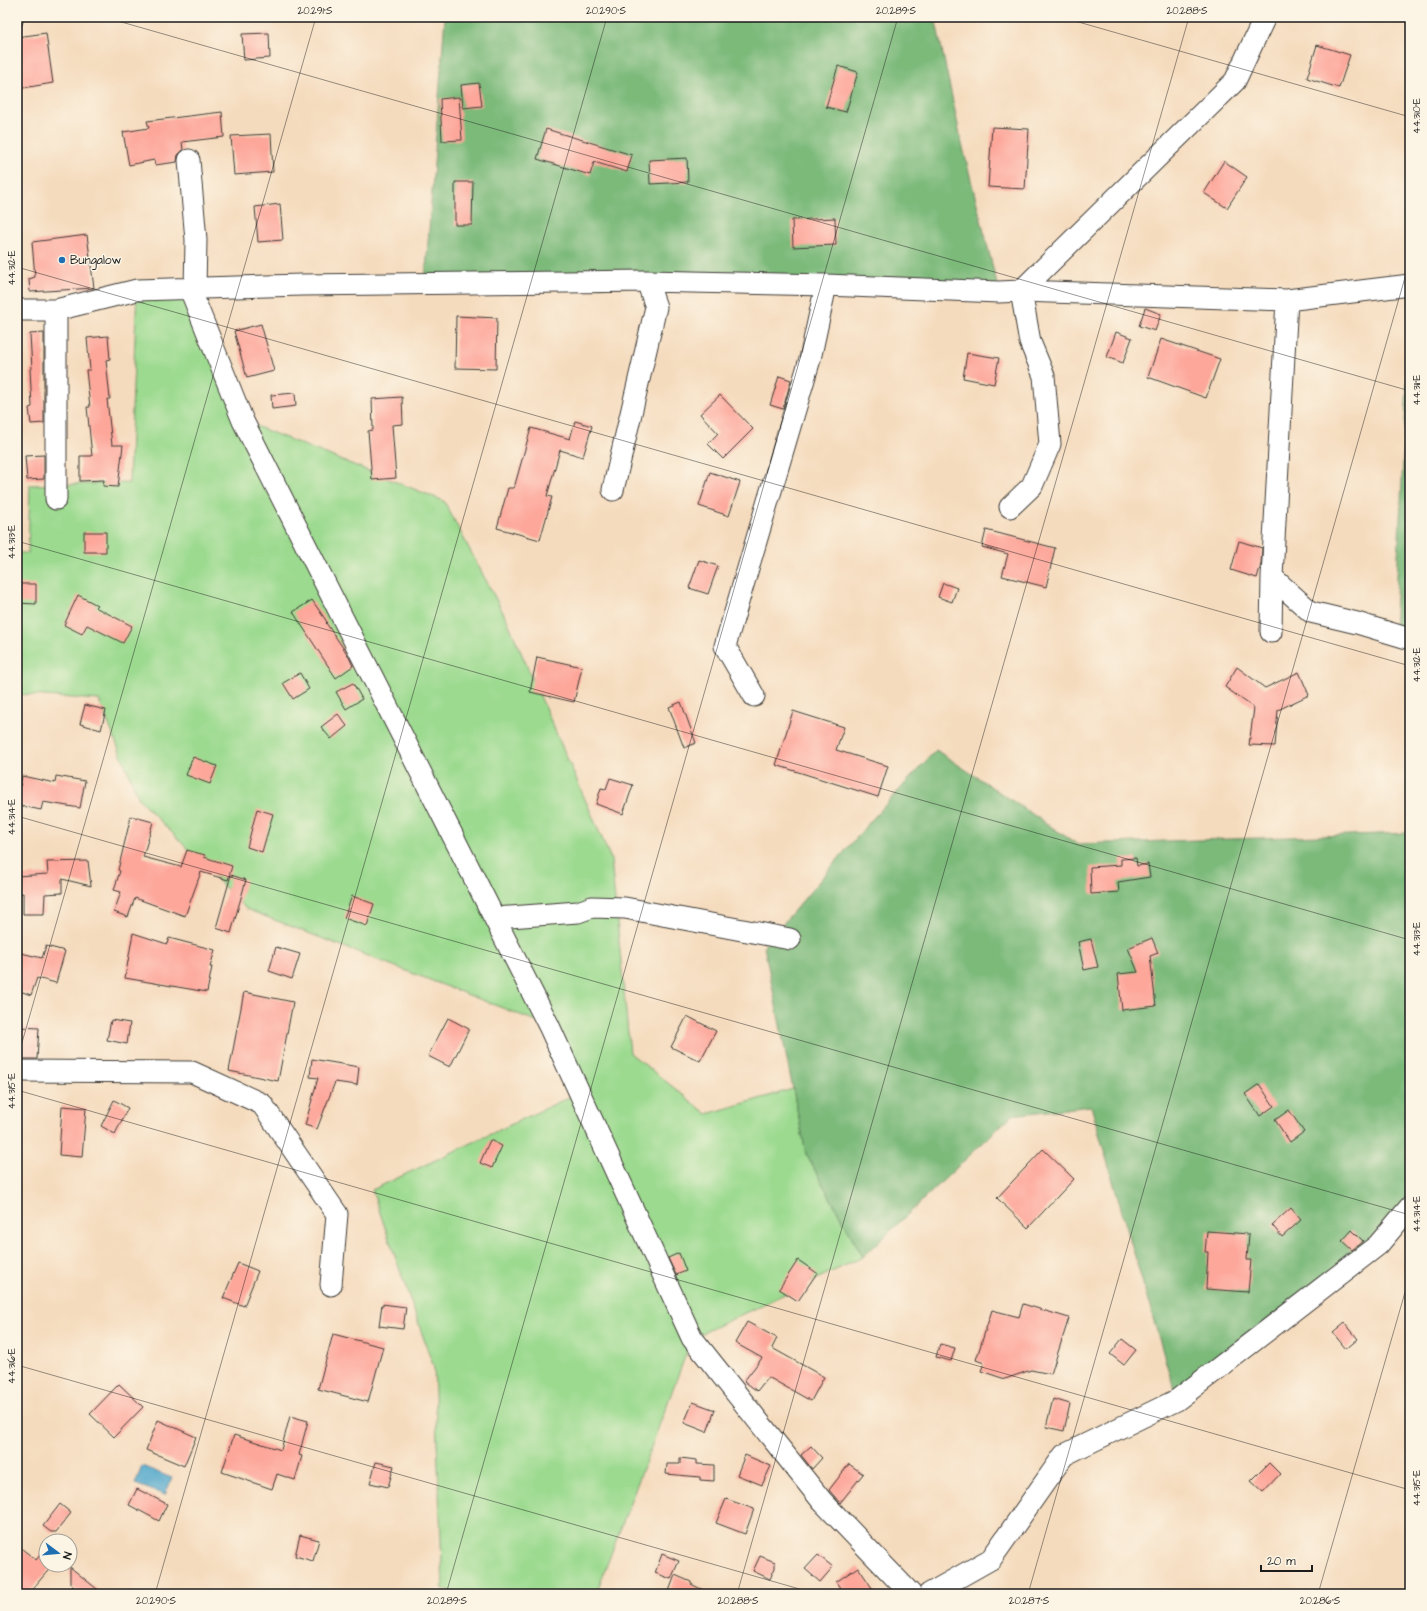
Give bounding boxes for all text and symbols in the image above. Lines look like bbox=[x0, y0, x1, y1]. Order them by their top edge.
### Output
text: 20.291°S bbox=[298, 4, 333, 18]
text: 20.290°S bbox=[586, 4, 626, 18]
text: 20.289°S bbox=[876, 4, 917, 18]
text: 20.288°S bbox=[1167, 4, 1208, 18]
text: 44.310°E bbox=[1410, 98, 1424, 134]
text: 44.312°E bbox=[5, 250, 19, 286]
place label: Bungalow bbox=[70, 252, 122, 270]
marker: Bungalow bbox=[57, 255, 67, 265]
text: 44.311°E bbox=[1410, 375, 1424, 405]
text: 44.313°E bbox=[5, 525, 19, 559]
text: 44.312°E bbox=[1410, 647, 1424, 683]
text: 44.314°E bbox=[5, 799, 19, 835]
text: 44.313°E bbox=[1410, 922, 1424, 956]
text: 44.315°E bbox=[5, 1073, 19, 1109]
text: 44.314°E bbox=[1410, 1196, 1424, 1232]
text: 44.316°E bbox=[5, 1348, 19, 1384]
text: 44.315°E bbox=[1410, 1470, 1424, 1506]
north arrow bbox=[38, 1533, 78, 1573]
scale bar bbox=[1261, 1547, 1312, 1573]
text: N bbox=[59, 1550, 75, 1561]
text: 20 m bbox=[1267, 1553, 1296, 1570]
text: 20.290°S bbox=[136, 1594, 176, 1608]
text: 20.289°S bbox=[427, 1594, 468, 1608]
text: 20.288°S bbox=[718, 1594, 759, 1608]
text: 20.287°S bbox=[1009, 1594, 1050, 1608]
text: 20.286°S bbox=[1300, 1594, 1341, 1608]

